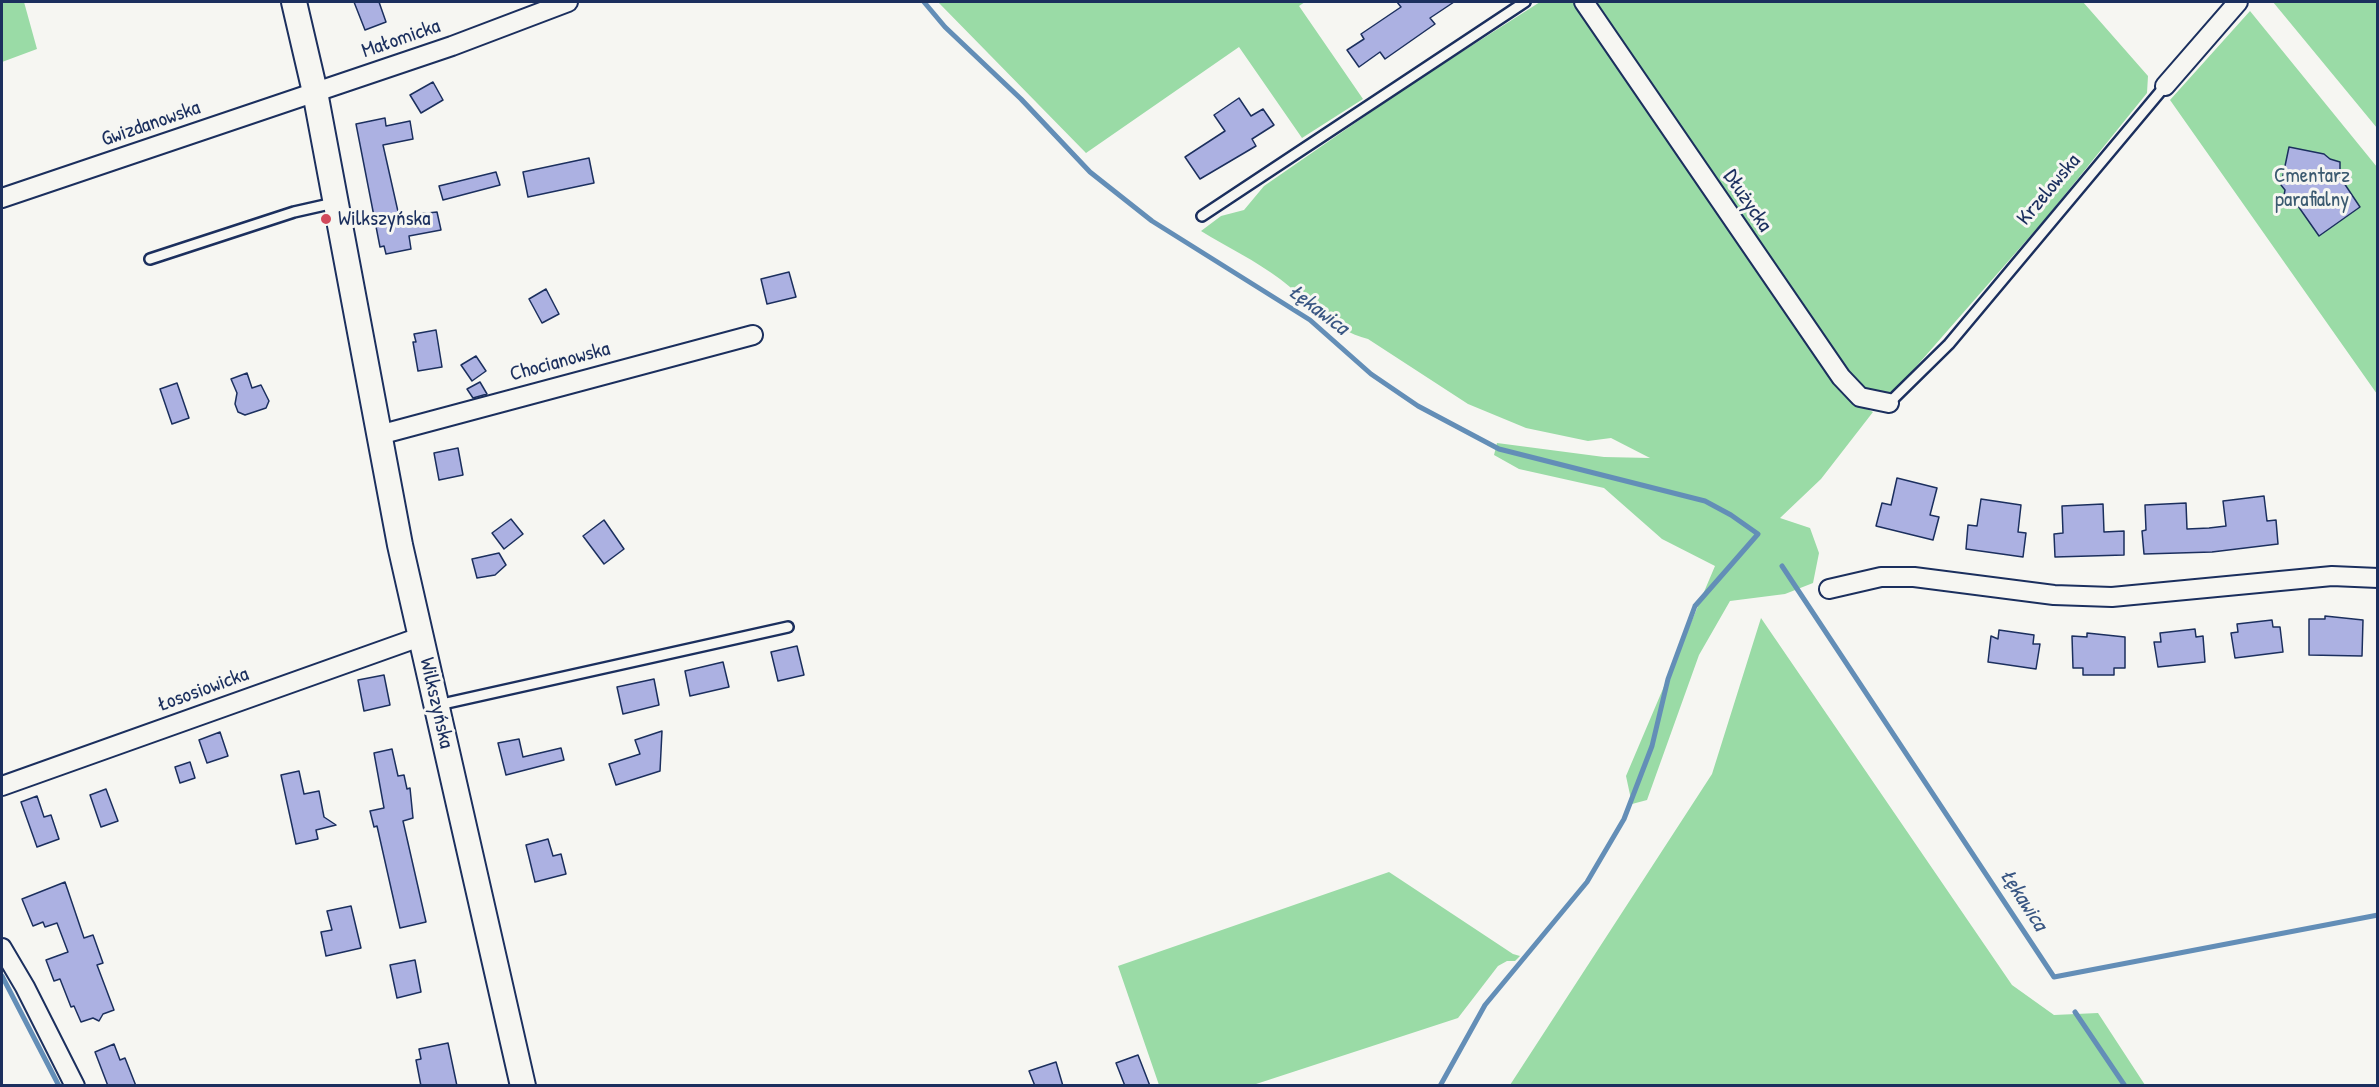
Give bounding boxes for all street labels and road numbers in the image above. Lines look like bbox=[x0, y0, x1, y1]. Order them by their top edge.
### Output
street label: Małomicka bbox=[358, 14, 444, 64]
street label: Gwizdanowska bbox=[98, 95, 204, 153]
street label: Krzelowska bbox=[2012, 149, 2086, 231]
street label: Dłużycka bbox=[1717, 165, 1777, 237]
street label: Chocianowska bbox=[507, 337, 613, 387]
street label: Wilkszyńska bbox=[413, 655, 459, 751]
street label: Łososiowicka bbox=[154, 662, 252, 718]

